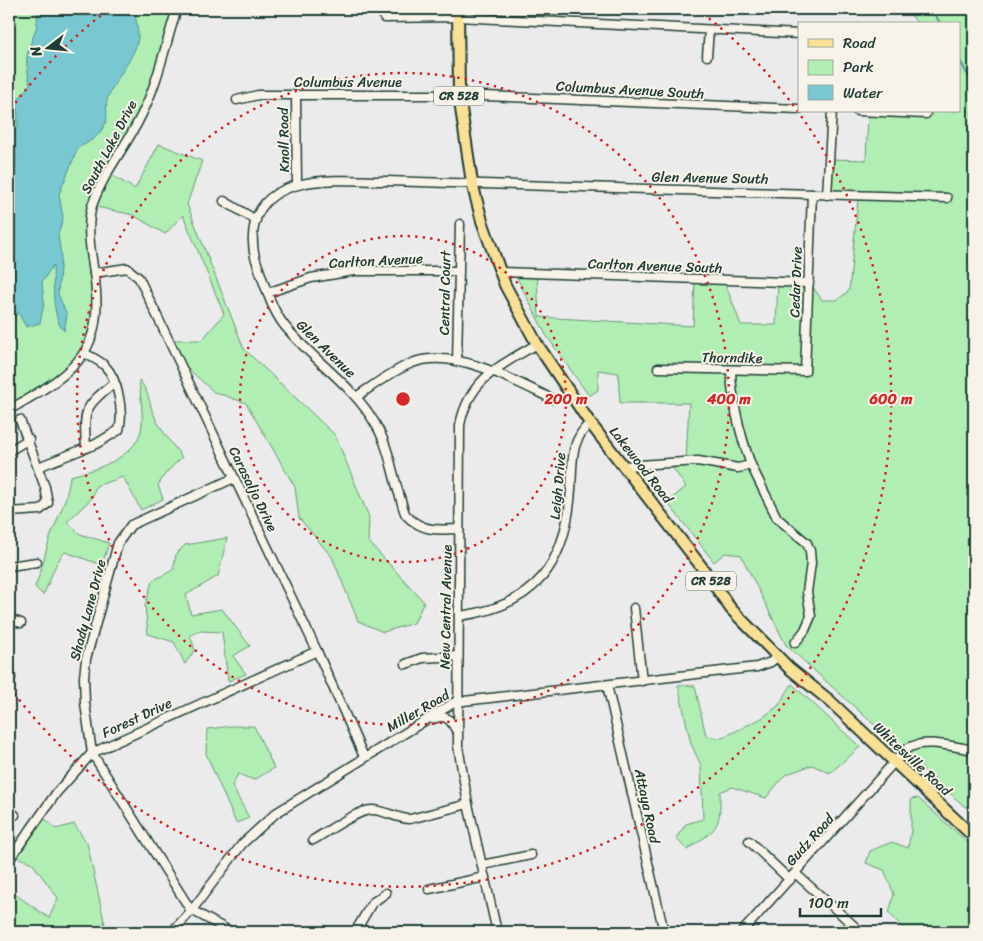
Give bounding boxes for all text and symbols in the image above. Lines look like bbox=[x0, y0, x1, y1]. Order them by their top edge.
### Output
north arrow bbox=[22, 22, 72, 72]
legend bbox=[798, 22, 960, 112]
text: Road bbox=[843, 30, 876, 56]
text: N bbox=[23, 43, 50, 61]
text: Park bbox=[843, 54, 874, 80]
street label: Columbus Avenue bbox=[294, 70, 402, 95]
street label: Columbus Avenue South bbox=[555, 74, 705, 106]
text: Water bbox=[843, 80, 883, 106]
road number: CR 528 bbox=[434, 86, 484, 105]
street label: South Lake Drive bbox=[74, 95, 144, 199]
street label: Knoll Road bbox=[271, 106, 297, 173]
street label: Glen Avenue South bbox=[651, 164, 769, 192]
street label: Carlton Avenue bbox=[328, 246, 424, 276]
street label: Cedar Drive bbox=[782, 246, 810, 318]
street label: Central Court bbox=[432, 249, 458, 335]
street label: Carlton Avenue South bbox=[587, 251, 723, 281]
street label: Glen Avenue bbox=[290, 314, 362, 384]
street label: Thorndike bbox=[701, 345, 763, 371]
text: 200 m bbox=[543, 386, 588, 412]
text: 400 m bbox=[706, 386, 751, 412]
text: 600 m bbox=[869, 386, 913, 412]
centre of rings bbox=[394, 390, 412, 408]
street label: Lakewood Road bbox=[603, 421, 680, 511]
street label: Carasaljo Drive bbox=[221, 442, 285, 536]
street label: Leigh Drive bbox=[543, 451, 573, 521]
street label: New Central Avenue bbox=[432, 544, 460, 669]
street label: Shady Lane Drive bbox=[62, 556, 114, 664]
road number: CR 528 bbox=[686, 572, 736, 590]
street label: Miller Road bbox=[382, 682, 456, 739]
street label: Forest Drive bbox=[98, 691, 176, 745]
street label: Whitesville Road bbox=[867, 716, 958, 803]
street label: Attaya Road bbox=[627, 765, 667, 847]
street label: Gudz Road bbox=[779, 807, 842, 872]
scale bar bbox=[800, 886, 882, 918]
text: 100 m bbox=[808, 890, 849, 916]

